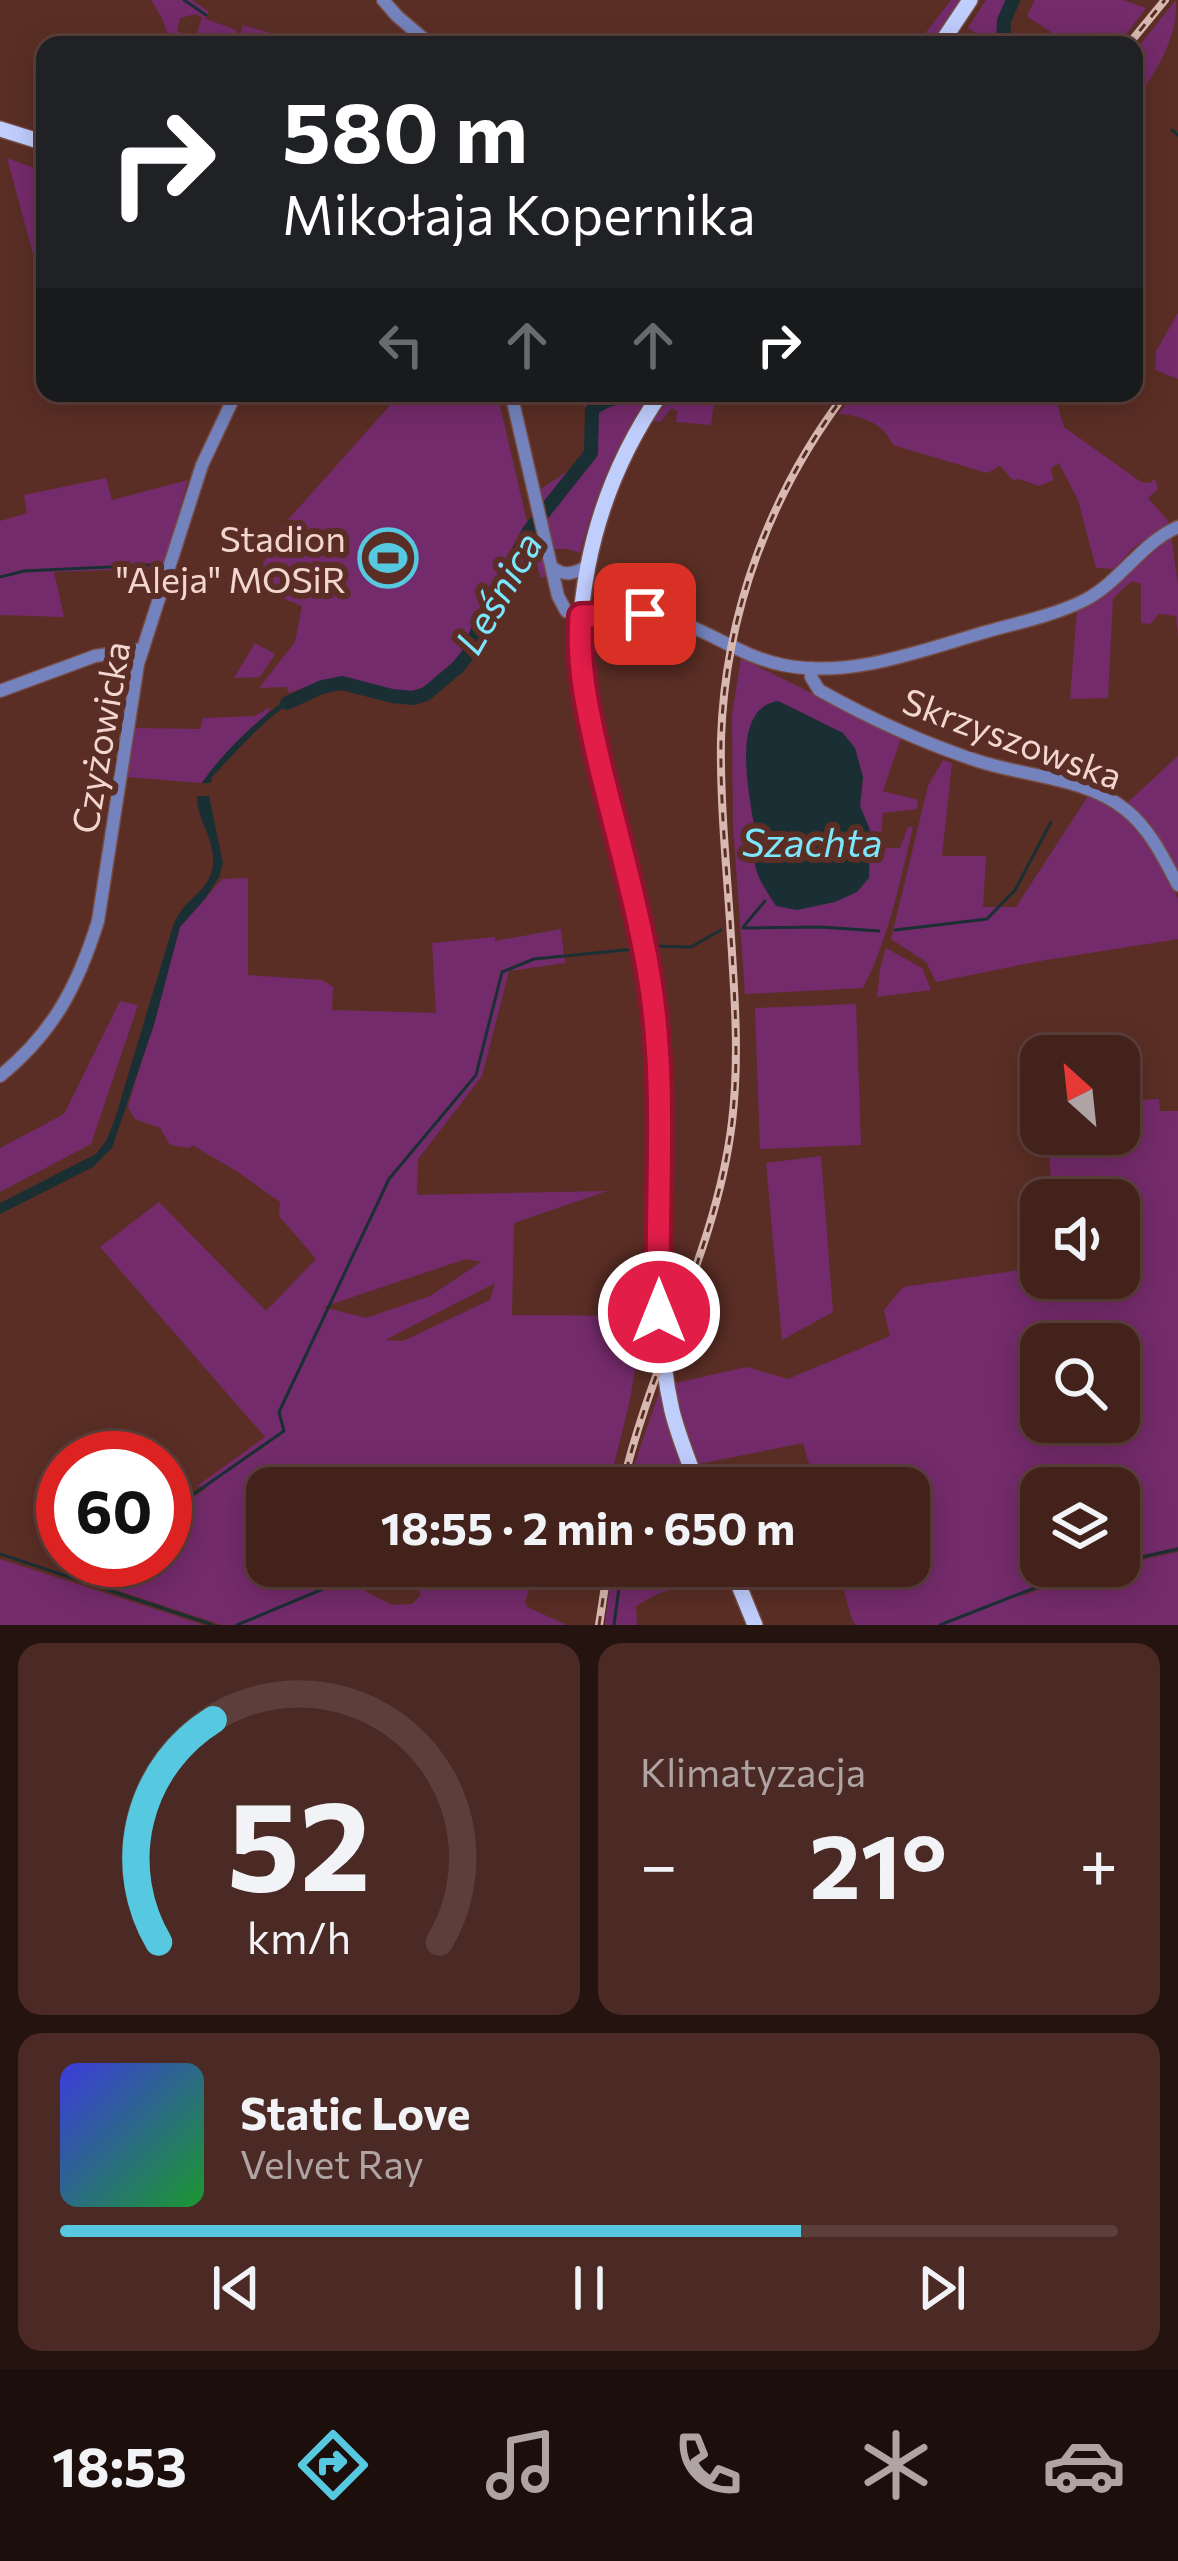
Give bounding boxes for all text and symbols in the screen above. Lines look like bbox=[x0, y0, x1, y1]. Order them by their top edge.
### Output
text: 580 m bbox=[282, 78, 528, 180]
icon: right bbox=[84, 84, 240, 240]
text: Mikołaja Kopernika bbox=[282, 180, 756, 246]
icon: left bbox=[368, 312, 434, 378]
icon: ahead bbox=[494, 312, 560, 378]
icon: ahead bbox=[620, 312, 686, 378]
icon: right bbox=[746, 312, 812, 378]
place label: Stadion "Aleja" MOSiR bbox=[116, 515, 346, 600]
water label: Leśnica bbox=[443, 523, 551, 661]
sports icon: Stadion "Aleja" MOSiR bbox=[357, 527, 419, 589]
pin bbox=[594, 563, 696, 665]
icon: arrive bbox=[612, 581, 678, 647]
street label: Czyżowicka bbox=[60, 638, 138, 836]
street label: Skrzyszowska bbox=[897, 677, 1129, 797]
water label: Szachta bbox=[742, 817, 882, 865]
north arrow bbox=[1020, 1035, 1140, 1155]
map controls bbox=[1020, 1035, 1140, 1587]
button: sound bbox=[1020, 1179, 1140, 1299]
position arrow bbox=[596, 1249, 722, 1375]
button: search bbox=[1020, 1323, 1140, 1443]
speed limit sign: 60 bbox=[36, 1431, 192, 1587]
button: layers bbox=[1020, 1467, 1140, 1587]
text: 18:55 · 2 min · 650 m bbox=[381, 1499, 795, 1554]
text: Klimatyzacja bbox=[640, 1747, 866, 1795]
text: 52 bbox=[227, 1764, 371, 1917]
text: 21° bbox=[809, 1807, 947, 1918]
text: − bbox=[640, 1822, 678, 1903]
text: + bbox=[1079, 1822, 1118, 1903]
text: km/h bbox=[247, 1910, 351, 1963]
text: Static Love bbox=[240, 2084, 470, 2139]
text: Velvet Ray bbox=[240, 2139, 424, 2187]
icon: previous bbox=[203, 2255, 269, 2321]
icon: pause bbox=[556, 2255, 622, 2321]
icon: next bbox=[909, 2255, 975, 2321]
icon: directions bbox=[291, 2423, 375, 2507]
icon: music bbox=[479, 2423, 563, 2507]
icon: phone bbox=[666, 2423, 750, 2507]
icon: climate bbox=[854, 2423, 938, 2507]
icon: car bbox=[1042, 2423, 1126, 2507]
text: 18:53 bbox=[52, 2432, 187, 2498]

